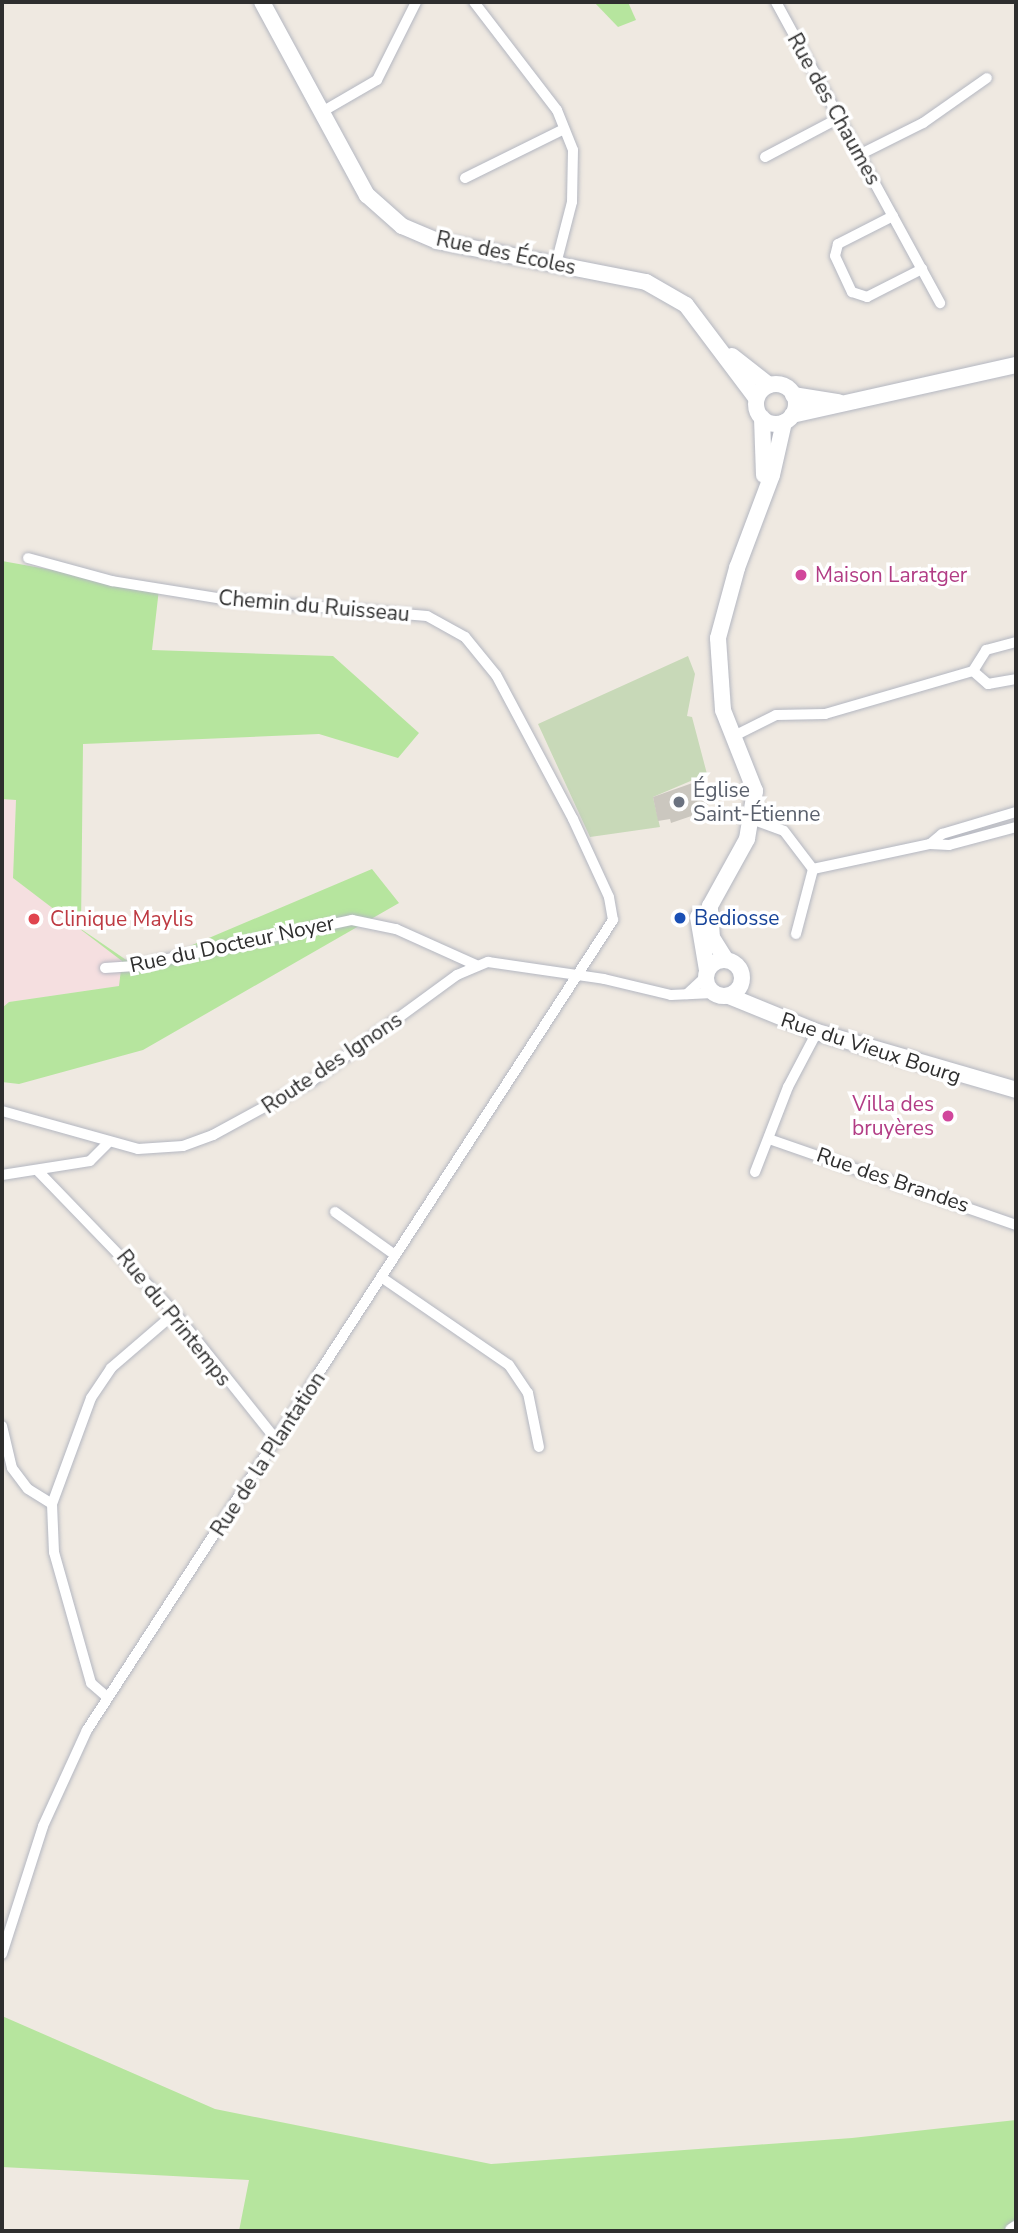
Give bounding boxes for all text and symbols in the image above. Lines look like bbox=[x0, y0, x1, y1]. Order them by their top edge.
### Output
street label: Rue des Chaumes bbox=[782, 29, 886, 189]
street label: Rue des Écoles bbox=[434, 226, 578, 280]
place label: Maison Laratger bbox=[815, 562, 967, 588]
marker: Maison Laratger bbox=[793, 567, 809, 583]
street label: Chemin du Ruisseau bbox=[217, 585, 411, 627]
place label: Église Saint-Étienne bbox=[693, 777, 820, 827]
marker: Église Saint-Étienne bbox=[671, 794, 687, 810]
place label: Bediosse bbox=[694, 905, 780, 931]
place label: Clinique Maylis bbox=[50, 906, 194, 932]
marker: Clinique Maylis bbox=[24, 909, 44, 929]
street label: Rue du Docteur Noyer bbox=[127, 910, 337, 978]
marker: Bediosse bbox=[672, 910, 688, 926]
street label: Route des Ignons bbox=[257, 1007, 407, 1119]
street label: Rue du Vieux Bourg bbox=[778, 1007, 964, 1089]
place label: Villa des bruyères bbox=[852, 1091, 934, 1141]
marker: Villa des bruyères bbox=[940, 1108, 956, 1124]
street label: Rue des Brandes bbox=[813, 1142, 973, 1218]
street label: Rue du Printemps bbox=[111, 1245, 237, 1391]
street label: Rue de la Plantation bbox=[205, 1367, 331, 1541]

